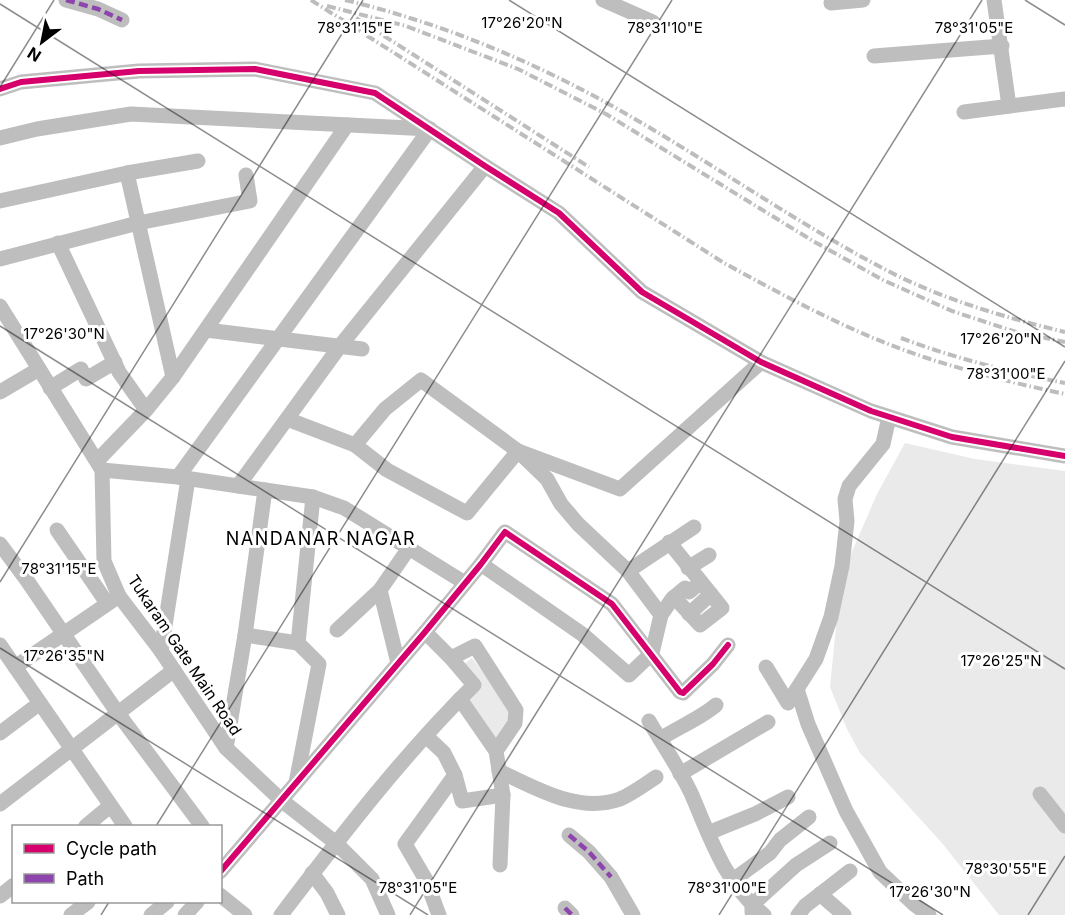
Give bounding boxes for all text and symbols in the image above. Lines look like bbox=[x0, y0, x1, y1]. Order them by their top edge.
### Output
north arrow bbox=[12, 12, 72, 72]
text: 17°26'20"N bbox=[481, 13, 563, 32]
text: 78°31'15"E bbox=[317, 18, 393, 37]
text: 78°31'10"E bbox=[627, 18, 703, 37]
text: 78°31'05"E bbox=[935, 18, 1013, 37]
text: N bbox=[24, 43, 45, 66]
text: 17°26'30"N bbox=[23, 324, 105, 343]
text: 17°26'20"N bbox=[960, 329, 1042, 348]
text: 78°31'00"E bbox=[967, 364, 1045, 383]
district label: NANDANAR NAGAR bbox=[226, 528, 416, 549]
text: 78°31'15"E bbox=[21, 559, 97, 578]
street label: Tukaram Gate Main Road bbox=[124, 571, 246, 739]
text: 17°26'35"N bbox=[23, 646, 105, 665]
text: 17°26'25"N bbox=[961, 651, 1041, 670]
legend bbox=[12, 825, 222, 903]
text: Cycle path bbox=[66, 838, 157, 859]
text: 78°30'55"E bbox=[965, 859, 1047, 878]
text: Path bbox=[66, 868, 104, 889]
text: 78°31'05"E bbox=[379, 878, 457, 897]
text: 78°31'00"E bbox=[688, 878, 766, 897]
text: 17°26'30"N bbox=[889, 882, 971, 901]

